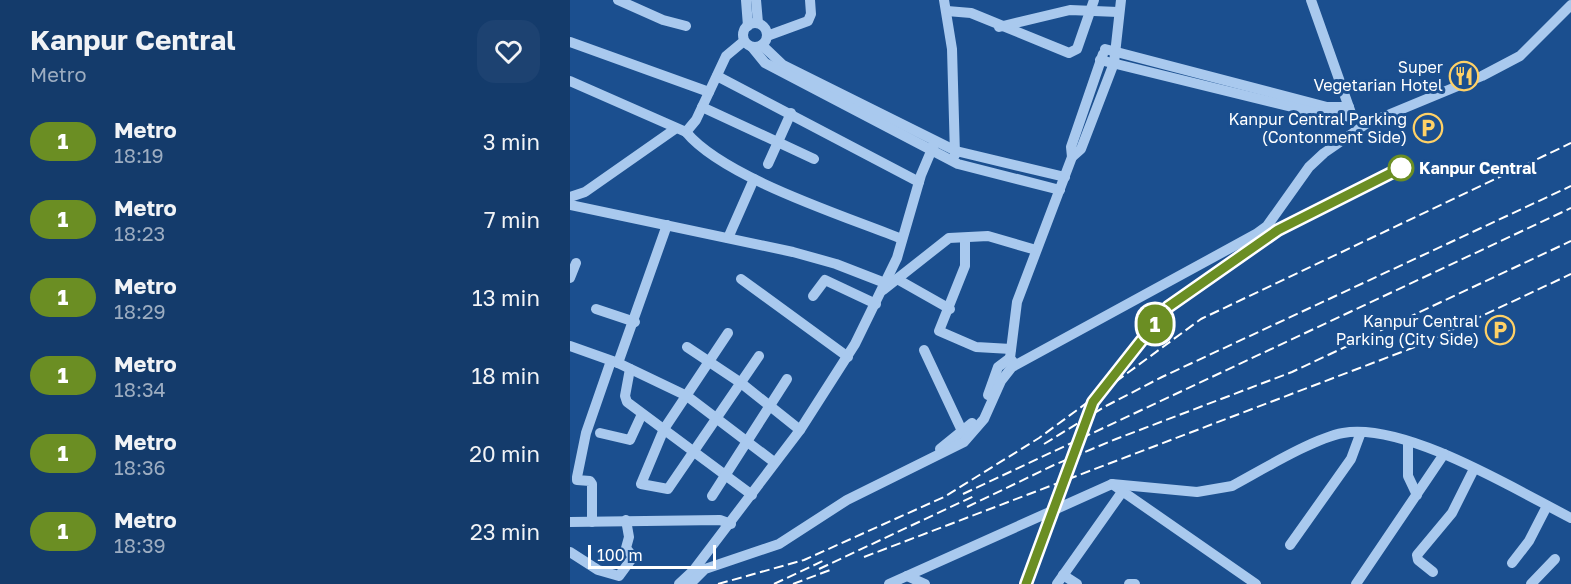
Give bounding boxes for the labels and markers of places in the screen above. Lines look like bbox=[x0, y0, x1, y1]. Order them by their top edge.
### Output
place label: Super Vegetarian Hotel bbox=[1313, 57, 1443, 95]
restaurant icon: Super Vegetarian Hotel bbox=[1448, 60, 1480, 92]
place label: Kanpur Central Parking (Contonment Side) bbox=[1228, 109, 1407, 147]
parking icon: Kanpur Central Parking (Contonment Side) bbox=[1412, 112, 1444, 144]
marker: Kanpur Central bbox=[1388, 155, 1414, 181]
place label: Kanpur Central bbox=[1419, 158, 1537, 178]
place label: Kanpur Central Parking (City Side) bbox=[1336, 311, 1479, 349]
parking icon: Kanpur Central Parking (City Side) bbox=[1484, 314, 1516, 346]

